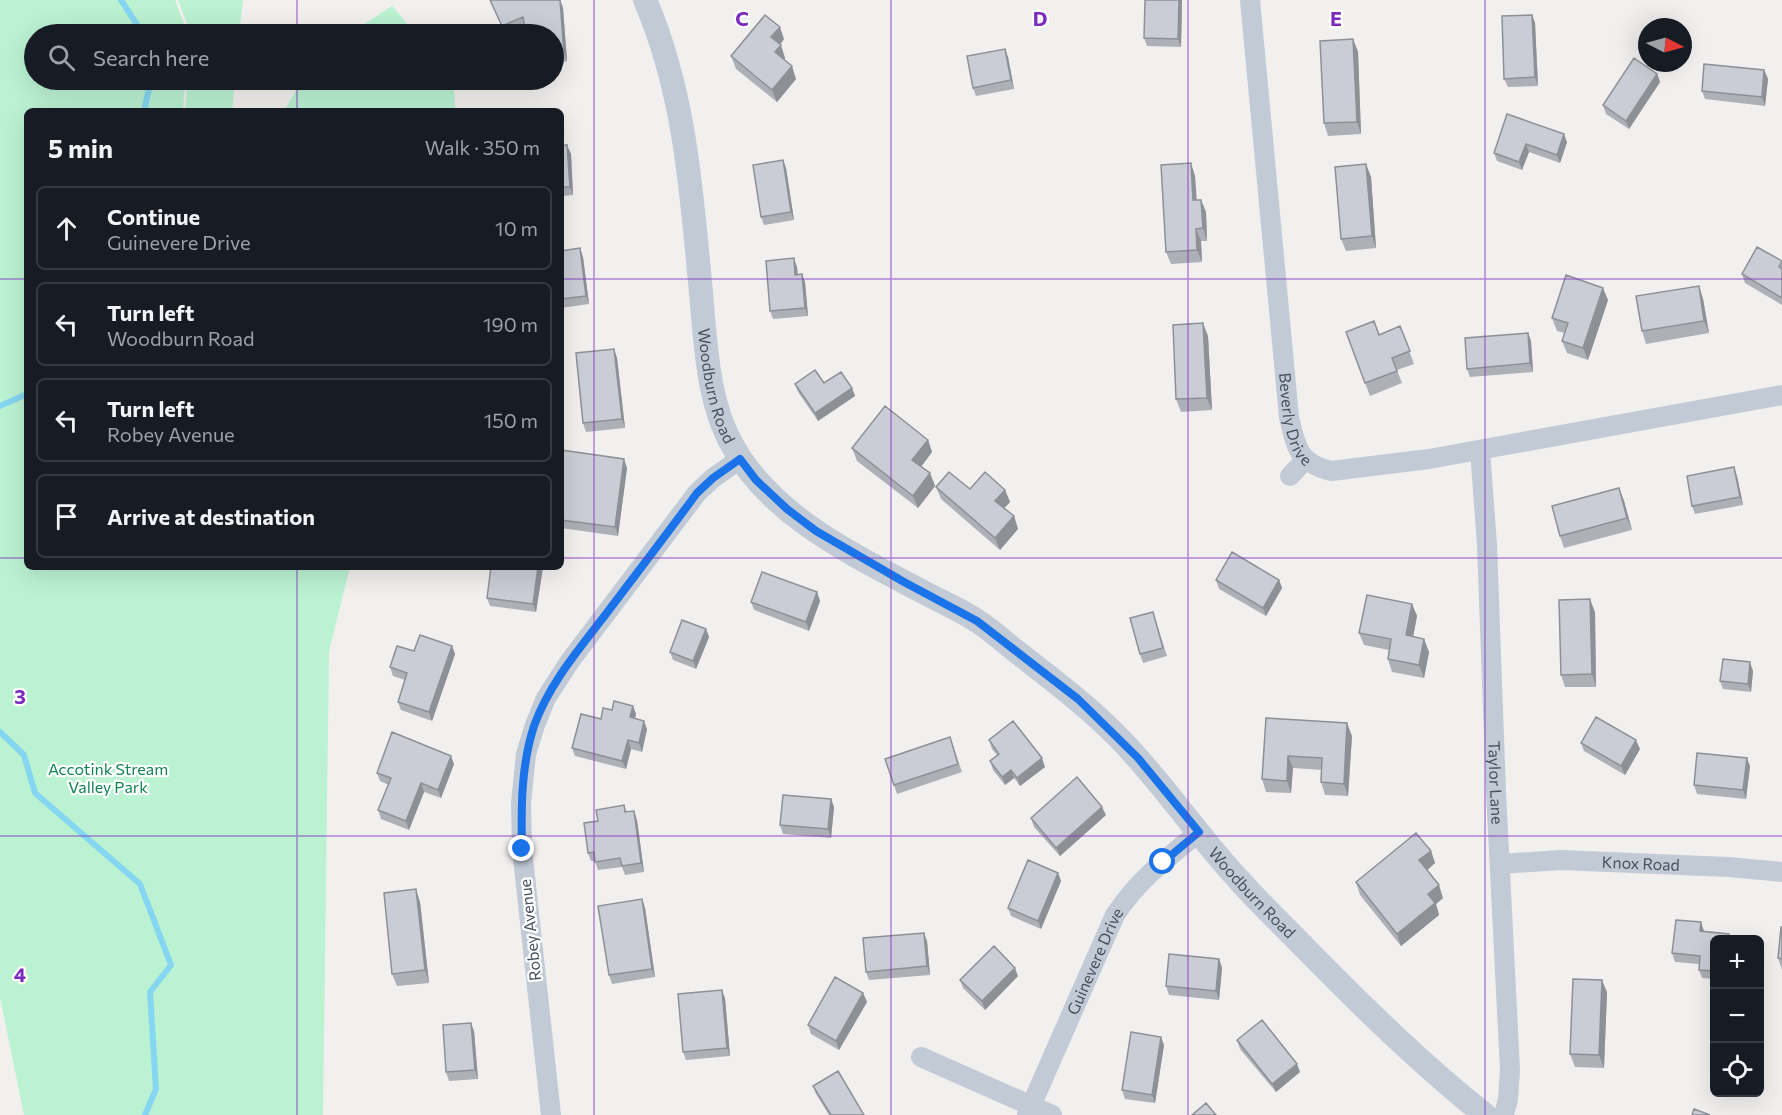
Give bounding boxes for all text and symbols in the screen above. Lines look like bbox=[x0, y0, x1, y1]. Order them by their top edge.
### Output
text: C bbox=[735, 6, 749, 30]
text: D bbox=[1033, 6, 1047, 30]
text: E bbox=[1330, 6, 1342, 30]
north arrow bbox=[1638, 18, 1692, 72]
search box bbox=[24, 24, 564, 90]
icon: search bbox=[45, 41, 78, 74]
text: Search here bbox=[93, 44, 209, 71]
text: 5 min bbox=[48, 132, 113, 163]
text: Walk · 350 m bbox=[425, 135, 540, 159]
text: Continue bbox=[107, 203, 200, 230]
icon: ahead bbox=[50, 212, 83, 245]
text: 10 m bbox=[495, 216, 538, 240]
text: Guinevere Drive bbox=[107, 230, 251, 254]
text: Turn left bbox=[107, 299, 194, 326]
icon: left bbox=[50, 308, 83, 341]
text: 190 m bbox=[483, 312, 538, 336]
text: Woodburn Road bbox=[107, 326, 254, 350]
street label: Woodburn Road bbox=[695, 327, 740, 446]
street label: Beverly Drive bbox=[1276, 372, 1316, 469]
text: Turn left bbox=[107, 395, 194, 422]
icon: left bbox=[50, 404, 83, 437]
text: 150 m bbox=[484, 408, 538, 432]
text: Robey Avenue bbox=[107, 422, 235, 446]
icon: arrive bbox=[50, 500, 83, 533]
text: Arrive at destination bbox=[107, 503, 315, 530]
text: 3 bbox=[14, 684, 26, 708]
street label: Taylor Lane bbox=[1485, 740, 1508, 825]
park label: Accotink Stream Valley Park bbox=[48, 759, 168, 796]
route end bbox=[508, 835, 534, 861]
street label: Woodburn Road bbox=[1205, 843, 1300, 942]
route start bbox=[1149, 848, 1175, 874]
street label: Knox Road bbox=[1601, 852, 1680, 874]
street label: Robey Avenue bbox=[515, 878, 544, 982]
street label: Guinevere Drive bbox=[1062, 904, 1126, 1017]
map controls bbox=[1710, 935, 1764, 1097]
button: + bbox=[1710, 935, 1764, 989]
text: 4 bbox=[14, 962, 26, 986]
button: − bbox=[1710, 989, 1764, 1043]
button: locate bbox=[1710, 1043, 1764, 1097]

